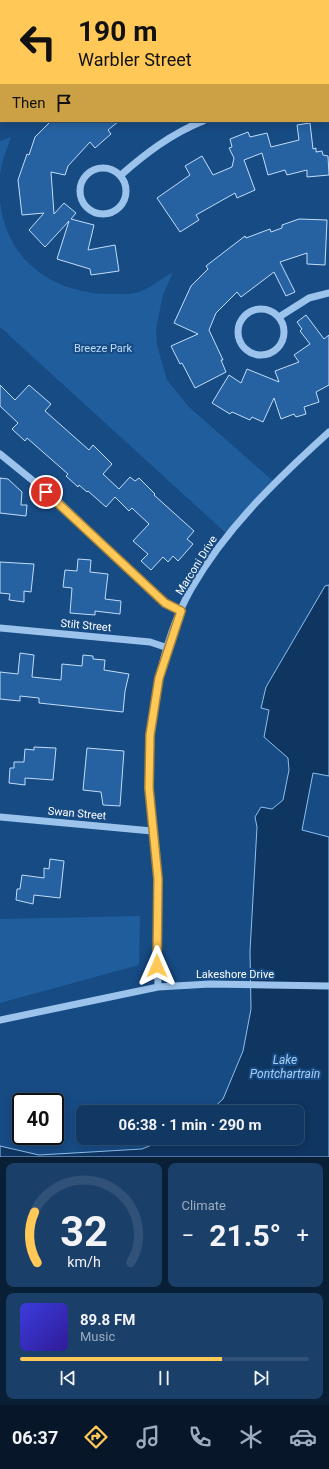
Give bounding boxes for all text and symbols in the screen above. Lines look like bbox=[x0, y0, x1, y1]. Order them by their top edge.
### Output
text: 190 m bbox=[78, 15, 157, 48]
icon: left bbox=[12, 16, 64, 68]
text: Warbler Street bbox=[78, 49, 192, 70]
icon: arrive bbox=[53, 92, 75, 114]
text: Then bbox=[12, 94, 45, 112]
park label: Breeze Park bbox=[74, 342, 133, 355]
pin bbox=[29, 475, 63, 509]
icon: arrive bbox=[35, 481, 57, 503]
street label: Marconi Drive bbox=[173, 533, 220, 597]
street label: Stilt Street bbox=[60, 617, 112, 634]
street label: Swan Street bbox=[47, 804, 107, 823]
position arrow bbox=[136, 945, 178, 987]
street label: Lakeshore Drive bbox=[196, 968, 274, 981]
water label: Lake Pontchartrain bbox=[250, 1053, 320, 1081]
speed limit sign: 40 bbox=[12, 1093, 64, 1145]
text: 06:38 · 1 min · 290 m bbox=[119, 1116, 261, 1134]
text: Climate bbox=[182, 1198, 226, 1213]
text: 32 bbox=[60, 1207, 108, 1256]
text: 21.5° bbox=[209, 1218, 281, 1253]
text: − bbox=[182, 1223, 194, 1248]
text: + bbox=[297, 1223, 309, 1248]
text: km/h bbox=[67, 1254, 101, 1270]
text: 89.8 FM bbox=[80, 1311, 135, 1329]
text: Music bbox=[80, 1329, 115, 1344]
icon: previous bbox=[57, 1367, 79, 1389]
icon: pause bbox=[153, 1367, 175, 1389]
icon: next bbox=[250, 1367, 272, 1389]
icon: directions bbox=[82, 1423, 110, 1451]
icon: music bbox=[134, 1423, 162, 1451]
icon: phone bbox=[186, 1423, 214, 1451]
icon: climate bbox=[237, 1423, 265, 1451]
icon: car bbox=[289, 1423, 317, 1451]
text: 06:37 bbox=[12, 1427, 58, 1448]

